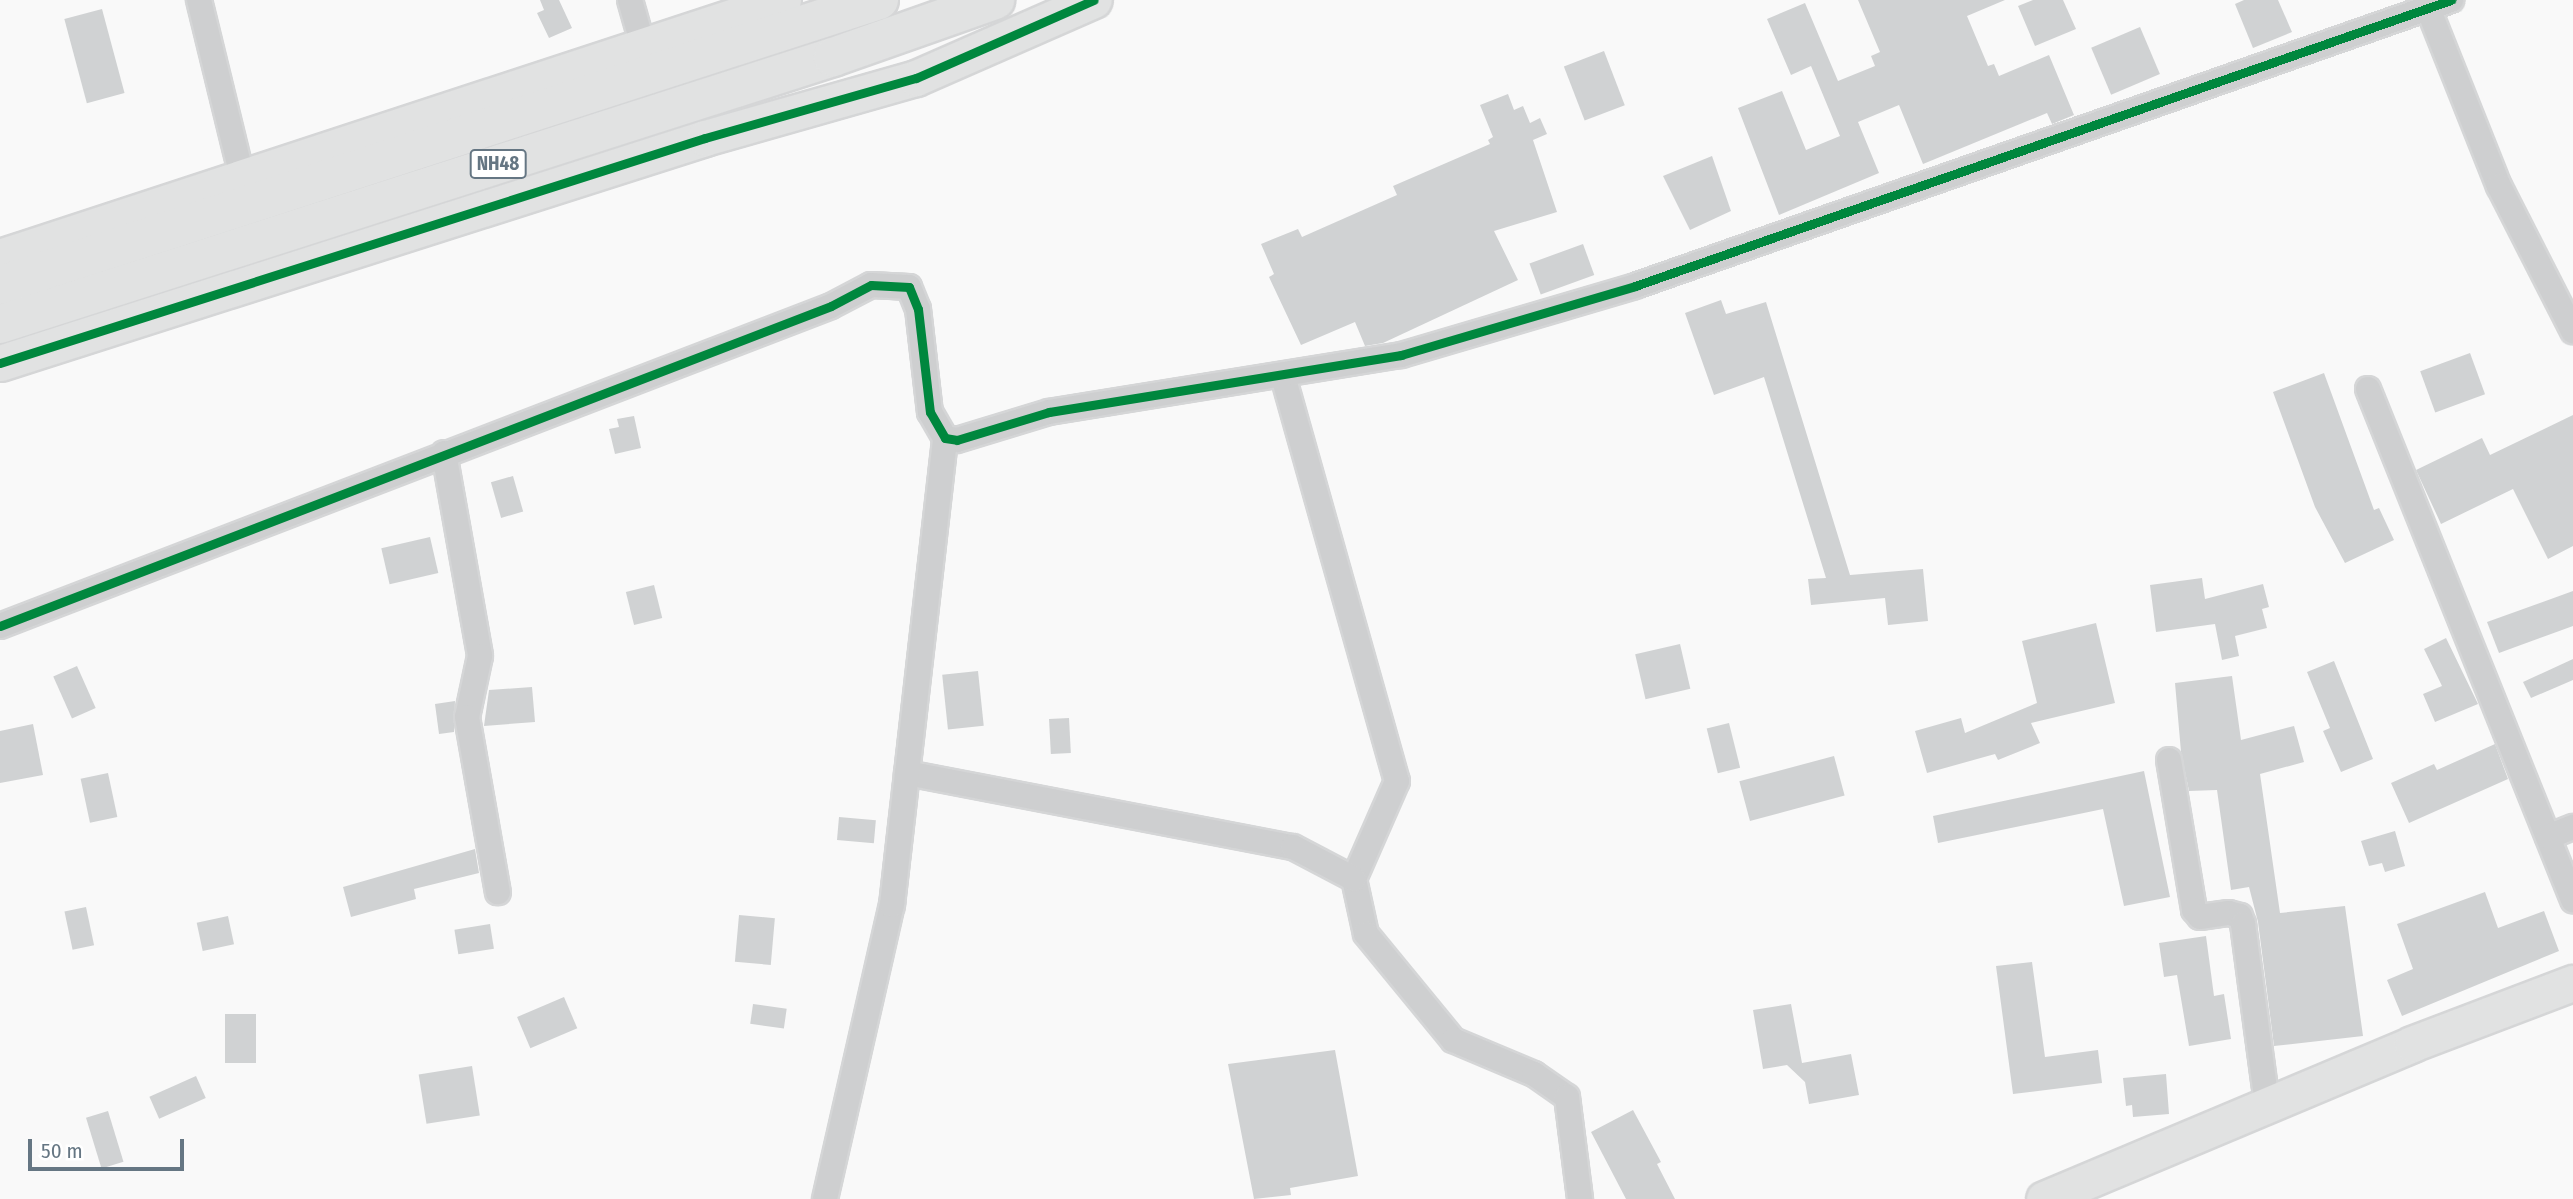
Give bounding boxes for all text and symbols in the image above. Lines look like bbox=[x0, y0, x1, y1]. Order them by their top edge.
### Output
road number: NH48 bbox=[468, 148, 528, 180]
scale bar bbox=[32, 1126, 187, 1170]
text: 50 m bbox=[41, 1138, 83, 1164]

